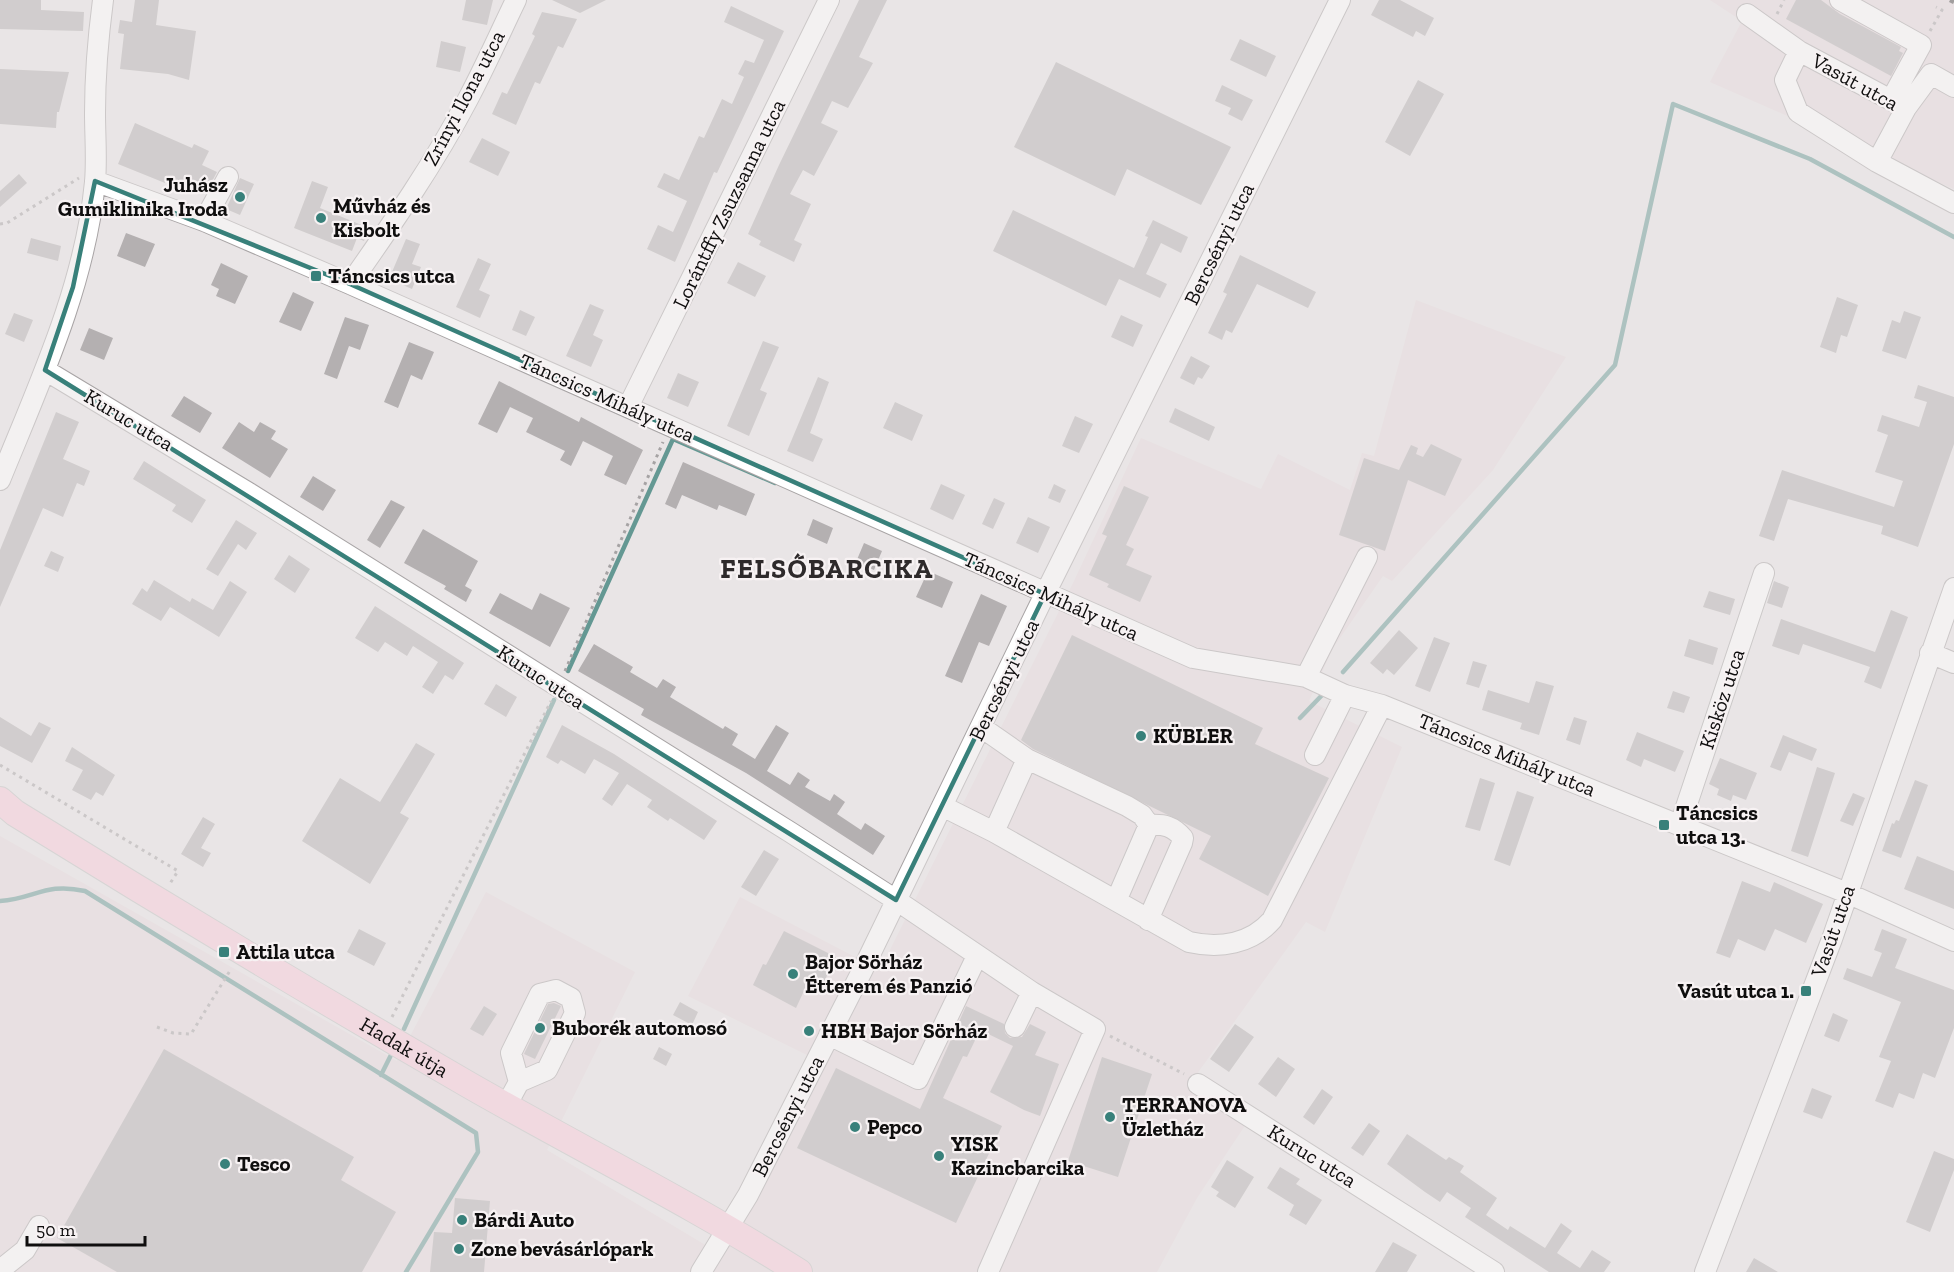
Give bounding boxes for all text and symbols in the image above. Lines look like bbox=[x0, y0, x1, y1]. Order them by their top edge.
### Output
street label: Zrínyi Ilona utca bbox=[417, 26, 510, 170]
street label: Vasút utca bbox=[1807, 47, 1903, 116]
street label: Lorántffy Zsuzsanna utca bbox=[667, 95, 790, 312]
place label: Juhász Gumiklinika Iroda bbox=[58, 172, 228, 221]
street label: Bercsényi utca bbox=[1178, 179, 1259, 309]
marker: Juhász Gumiklinika Iroda bbox=[233, 190, 247, 204]
place label: Művház és Kisbolt bbox=[333, 193, 431, 242]
marker: Művház és Kisbolt bbox=[314, 211, 328, 225]
place label: Táncsics utca bbox=[328, 263, 455, 288]
marker: Táncsics utca bbox=[309, 269, 323, 283]
street label: Táncsics Mihály utca bbox=[516, 348, 699, 447]
street label: Kuruc utca bbox=[80, 383, 178, 456]
street label: Táncsics Mihály utca bbox=[960, 546, 1143, 645]
district label: FELSŐBARCIKA bbox=[720, 553, 934, 585]
street label: Bercsényi utca bbox=[963, 615, 1044, 745]
street label: Kuruc utca bbox=[493, 639, 590, 714]
street label: Kisköz utca bbox=[1694, 646, 1749, 752]
street label: Táncsics Mihály utca bbox=[1415, 708, 1600, 802]
place label: KÜBLER bbox=[1153, 723, 1233, 748]
marker: KÜBLER bbox=[1134, 729, 1148, 743]
place label: Táncsics utca 13. bbox=[1676, 800, 1758, 849]
marker: Táncsics utca 13. bbox=[1657, 818, 1671, 832]
street label: Vasút utca bbox=[1805, 882, 1860, 981]
place label: Attila utca bbox=[236, 939, 335, 964]
marker: Attila utca bbox=[217, 945, 231, 959]
place label: Bajor Sörház Étterem és Panzió bbox=[805, 949, 973, 998]
marker: Bajor Sörház Étterem és Panzió bbox=[786, 967, 800, 981]
place label: Vasút utca 1. bbox=[1678, 978, 1794, 1003]
marker: Vasút utca 1. bbox=[1799, 984, 1813, 998]
street label: Hadak útja bbox=[356, 1011, 453, 1082]
place label: Buborék automosó bbox=[552, 1015, 727, 1040]
place label: HBH Bajor Sörház bbox=[821, 1018, 988, 1043]
marker: Buborék automosó bbox=[533, 1021, 547, 1035]
marker: HBH Bajor Sörház bbox=[802, 1024, 816, 1038]
street label: Bercsényi utca bbox=[746, 1051, 829, 1180]
place label: TERRANOVA Üzletház bbox=[1122, 1092, 1247, 1141]
marker: TERRANOVA Üzletház bbox=[1103, 1110, 1117, 1124]
place label: Pepco bbox=[867, 1114, 922, 1139]
street label: Kuruc utca bbox=[1263, 1119, 1361, 1193]
marker: Pepco bbox=[848, 1120, 862, 1134]
place label: YISK Kazincbarcika bbox=[951, 1131, 1085, 1180]
marker: YISK Kazincbarcika bbox=[932, 1149, 946, 1163]
place label: Tesco bbox=[237, 1151, 290, 1176]
marker: Tesco bbox=[218, 1157, 232, 1171]
place label: Bárdi Auto bbox=[474, 1207, 574, 1232]
scale bar bbox=[27, 1209, 146, 1247]
marker: Bárdi Auto bbox=[455, 1213, 469, 1227]
text: 50 m bbox=[36, 1219, 76, 1241]
place label: Zone bevásárlópark bbox=[471, 1236, 654, 1261]
marker: Zone bevásárlópark bbox=[452, 1242, 466, 1256]

